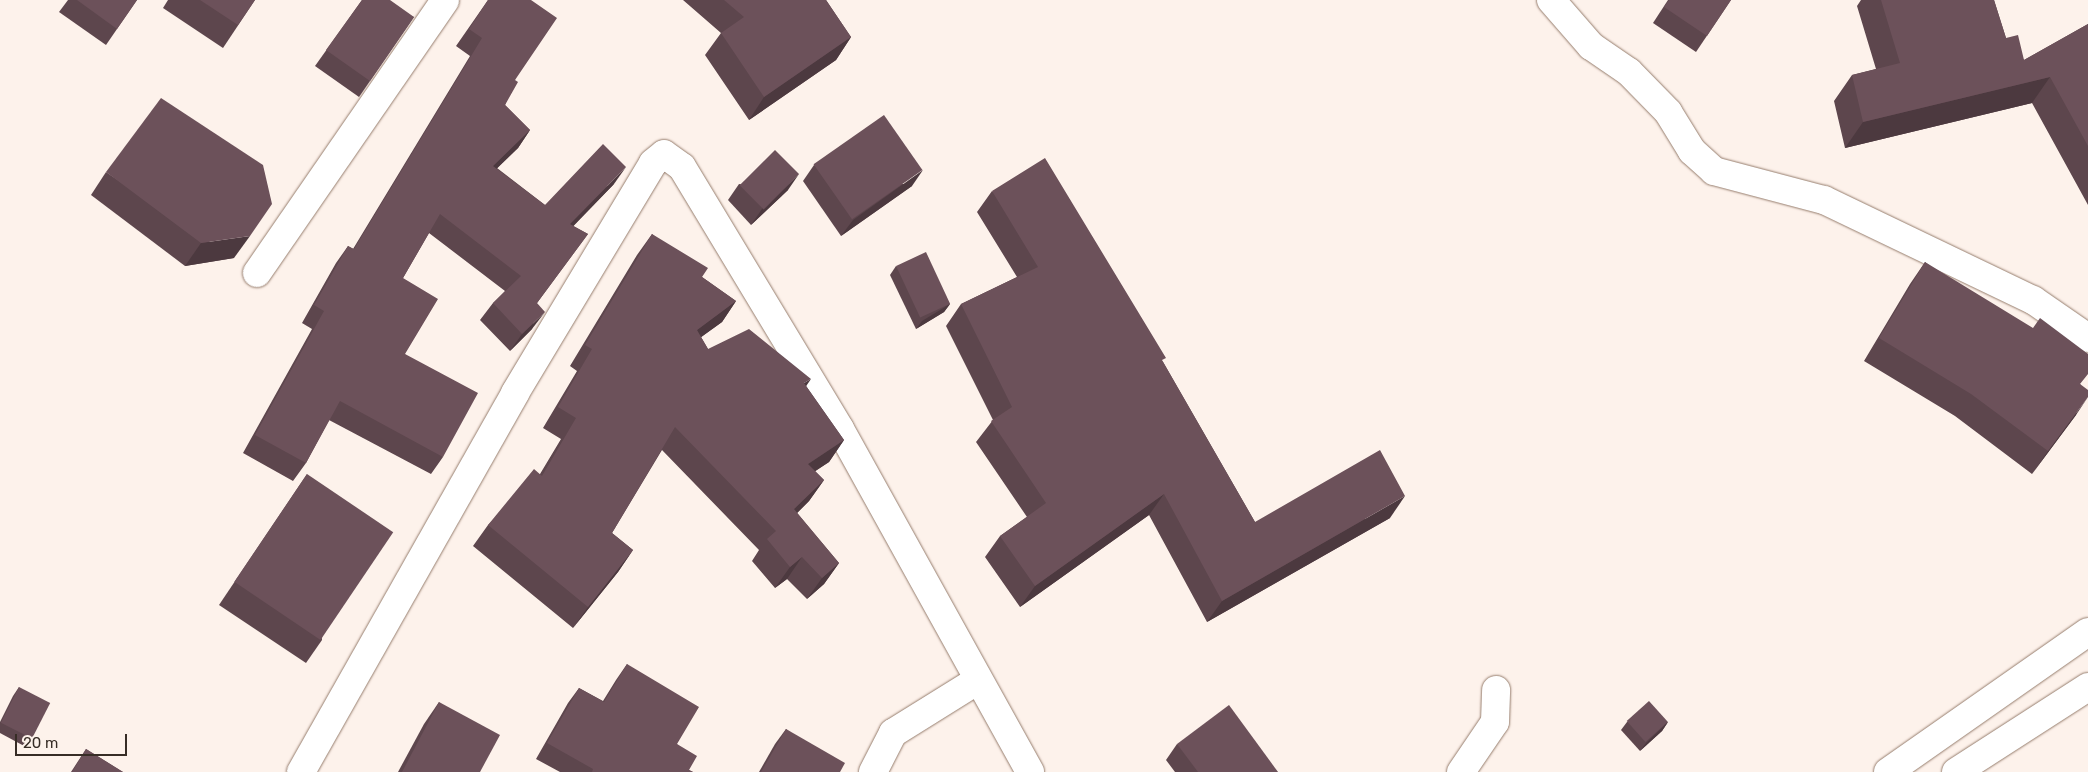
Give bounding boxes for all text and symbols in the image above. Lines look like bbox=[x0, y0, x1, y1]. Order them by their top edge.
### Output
scale bar bbox=[18, 724, 130, 756]
text: 20 m bbox=[23, 734, 58, 752]

